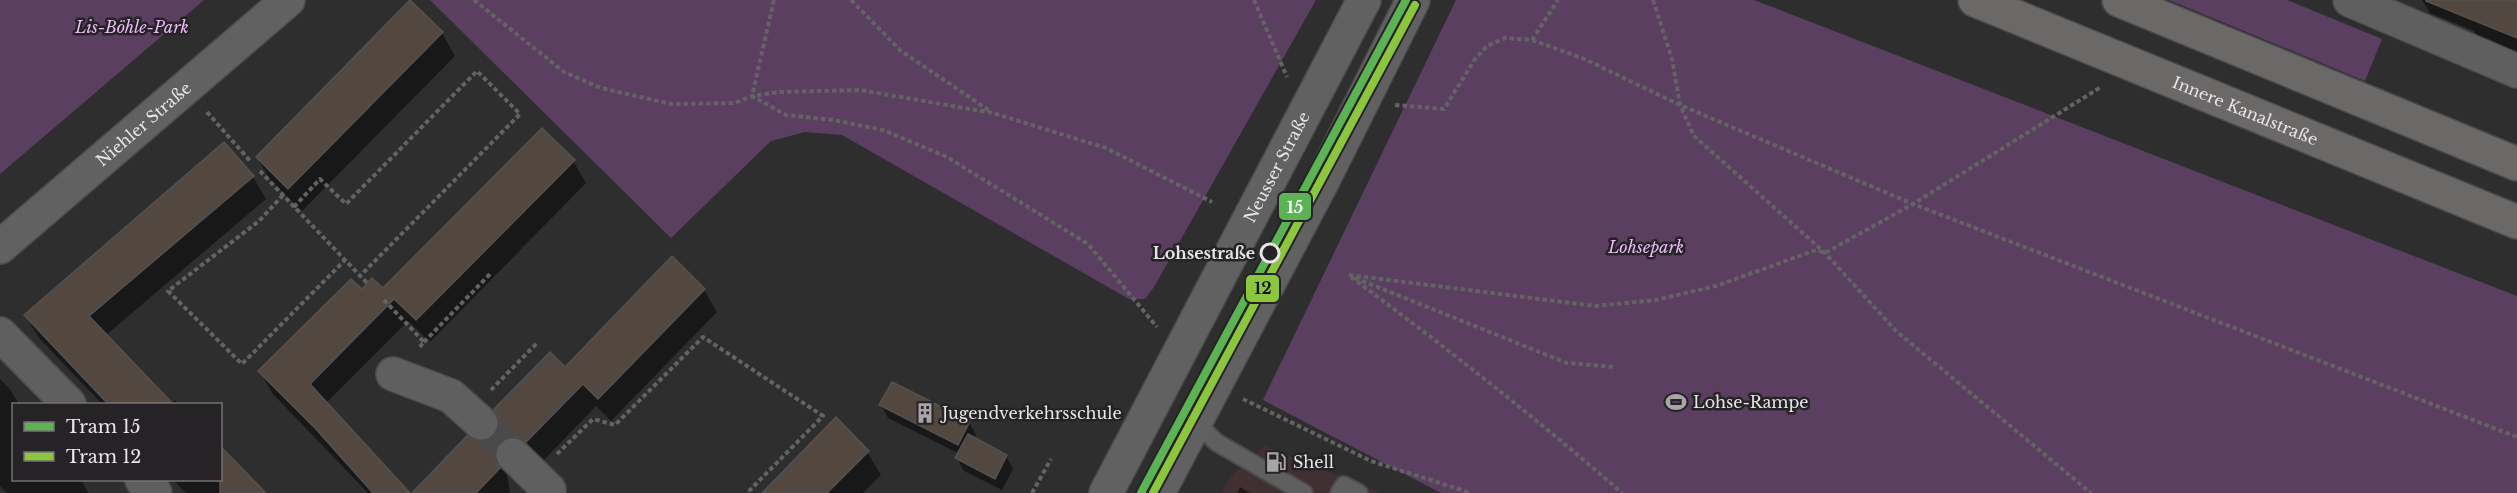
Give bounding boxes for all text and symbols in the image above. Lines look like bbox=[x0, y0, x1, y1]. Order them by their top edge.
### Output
park label: Lis-Böhle-Park bbox=[74, 17, 189, 37]
street label: Innere Kanalstraße bbox=[2169, 72, 2321, 149]
street label: Niehler Straße bbox=[92, 78, 195, 170]
street label: Neusser Straße bbox=[1239, 108, 1314, 226]
line badge: 15 bbox=[1278, 192, 1312, 221]
text: 15 bbox=[1287, 197, 1303, 217]
park label: Lohsepark bbox=[1607, 237, 1684, 257]
place label: Lohsestraße bbox=[1153, 243, 1255, 263]
marker: Lohsestraße bbox=[1260, 243, 1280, 263]
line badge: 12 bbox=[1245, 274, 1280, 303]
text: 12 bbox=[1254, 278, 1272, 298]
sports icon: Lohse-Rampe bbox=[1664, 390, 1688, 414]
place label: Lohse-Rampe bbox=[1693, 392, 1808, 412]
building icon: Jugendverkehrsschule bbox=[913, 401, 937, 425]
legend bbox=[12, 403, 222, 481]
place label: Jugendverkehrsschule bbox=[940, 403, 1122, 423]
text: Tram 15 bbox=[66, 416, 140, 438]
text: Tram 12 bbox=[66, 446, 141, 468]
fuel station icon: Shell bbox=[1264, 450, 1288, 474]
place label: Shell bbox=[1293, 452, 1334, 472]

